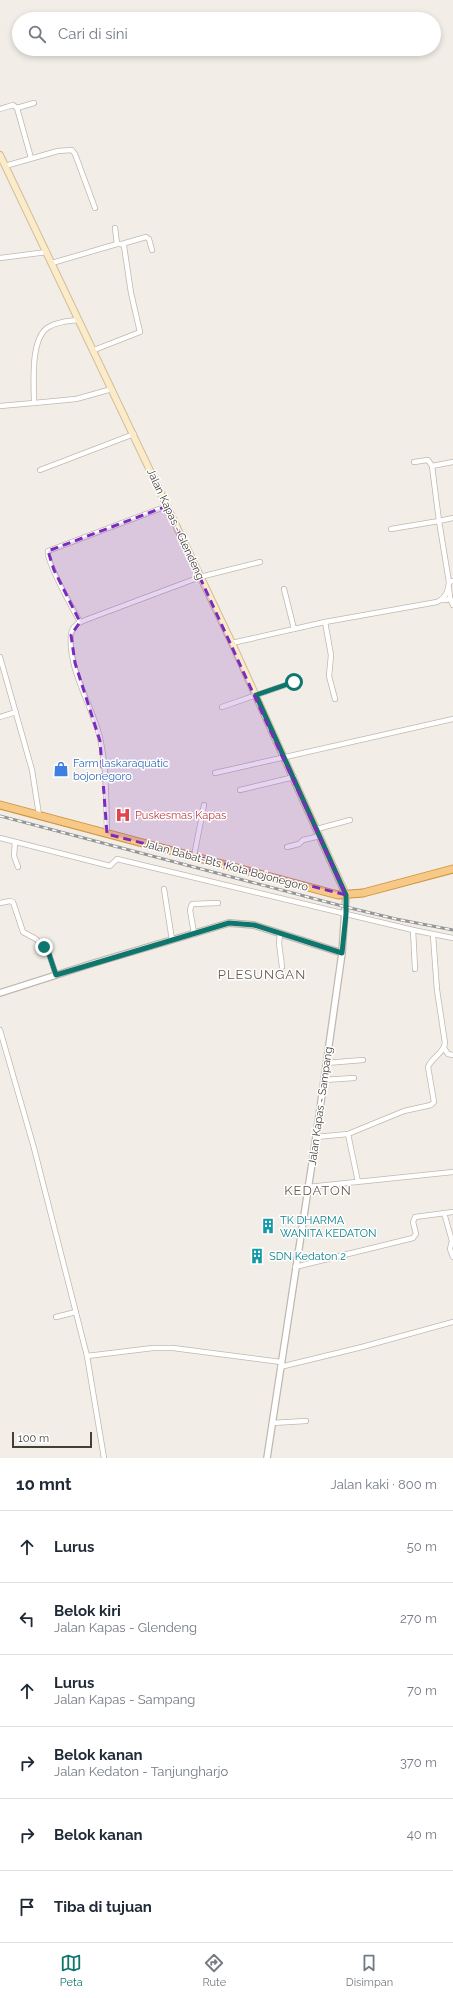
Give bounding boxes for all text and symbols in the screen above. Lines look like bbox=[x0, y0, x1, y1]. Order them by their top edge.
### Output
search box bbox=[12, 12, 441, 56]
icon: search bbox=[26, 23, 48, 45]
text: Cari di sini bbox=[58, 25, 128, 43]
street label: Jalan Kapas - Glendeng bbox=[144, 467, 207, 582]
route start bbox=[285, 673, 303, 691]
place label: Farm laskaraquatic bojonegoro bbox=[73, 757, 169, 783]
shop icon: Farm laskaraquatic bojonegoro bbox=[52, 760, 70, 778]
hospital icon: Puskesmas Kapas bbox=[114, 806, 132, 824]
place label: Puskesmas Kapas bbox=[135, 809, 226, 822]
street label: Jalan Babat-Bts. Kota Bojonegoro bbox=[142, 837, 310, 894]
route end bbox=[35, 938, 53, 956]
district label: PLESUNGAN bbox=[218, 967, 306, 982]
street label: Jalan Kapas - Sampang bbox=[306, 1046, 335, 1166]
district label: KEDATON bbox=[284, 1183, 352, 1198]
place label: TK DHARMA WANITA KEDATON bbox=[280, 1214, 377, 1240]
building icon: TK DHARMA WANITA KEDATON bbox=[259, 1217, 277, 1235]
building icon: SDN Kedaton 2 bbox=[248, 1247, 266, 1265]
place label: SDN Kedaton 2 bbox=[269, 1250, 346, 1263]
scale bar bbox=[12, 1430, 92, 1449]
text: 100 m bbox=[18, 1432, 49, 1445]
text: 10 mnt bbox=[16, 1474, 72, 1494]
text: Jalan kaki · 800 m bbox=[331, 1477, 437, 1492]
icon: ahead bbox=[16, 1536, 38, 1558]
text: Lurus bbox=[54, 1538, 95, 1556]
text: 50 m bbox=[407, 1539, 437, 1554]
text: Belok kiri bbox=[54, 1602, 121, 1620]
icon: left bbox=[16, 1608, 38, 1630]
text: 270 m bbox=[400, 1611, 437, 1626]
text: Jalan Kapas - Glendeng bbox=[54, 1620, 197, 1635]
text: Lurus bbox=[54, 1674, 95, 1692]
icon: ahead bbox=[16, 1680, 38, 1702]
text: 70 m bbox=[407, 1683, 437, 1698]
text: Jalan Kapas - Sampang bbox=[54, 1692, 195, 1707]
text: Belok kanan bbox=[54, 1746, 143, 1764]
icon: right bbox=[16, 1752, 38, 1774]
text: 370 m bbox=[400, 1755, 437, 1770]
text: Jalan Kedaton - Tanjungharjo bbox=[54, 1764, 228, 1779]
icon: right bbox=[16, 1824, 38, 1846]
text: Belok kanan bbox=[54, 1826, 143, 1844]
text: 40 m bbox=[407, 1827, 437, 1842]
icon: arrive bbox=[16, 1896, 38, 1918]
text: Tiba di tujuan bbox=[54, 1898, 152, 1916]
tab: Peta bbox=[60, 1952, 83, 1989]
tab: Rute bbox=[202, 1952, 226, 1989]
tab: Disimpan bbox=[346, 1952, 393, 1989]

